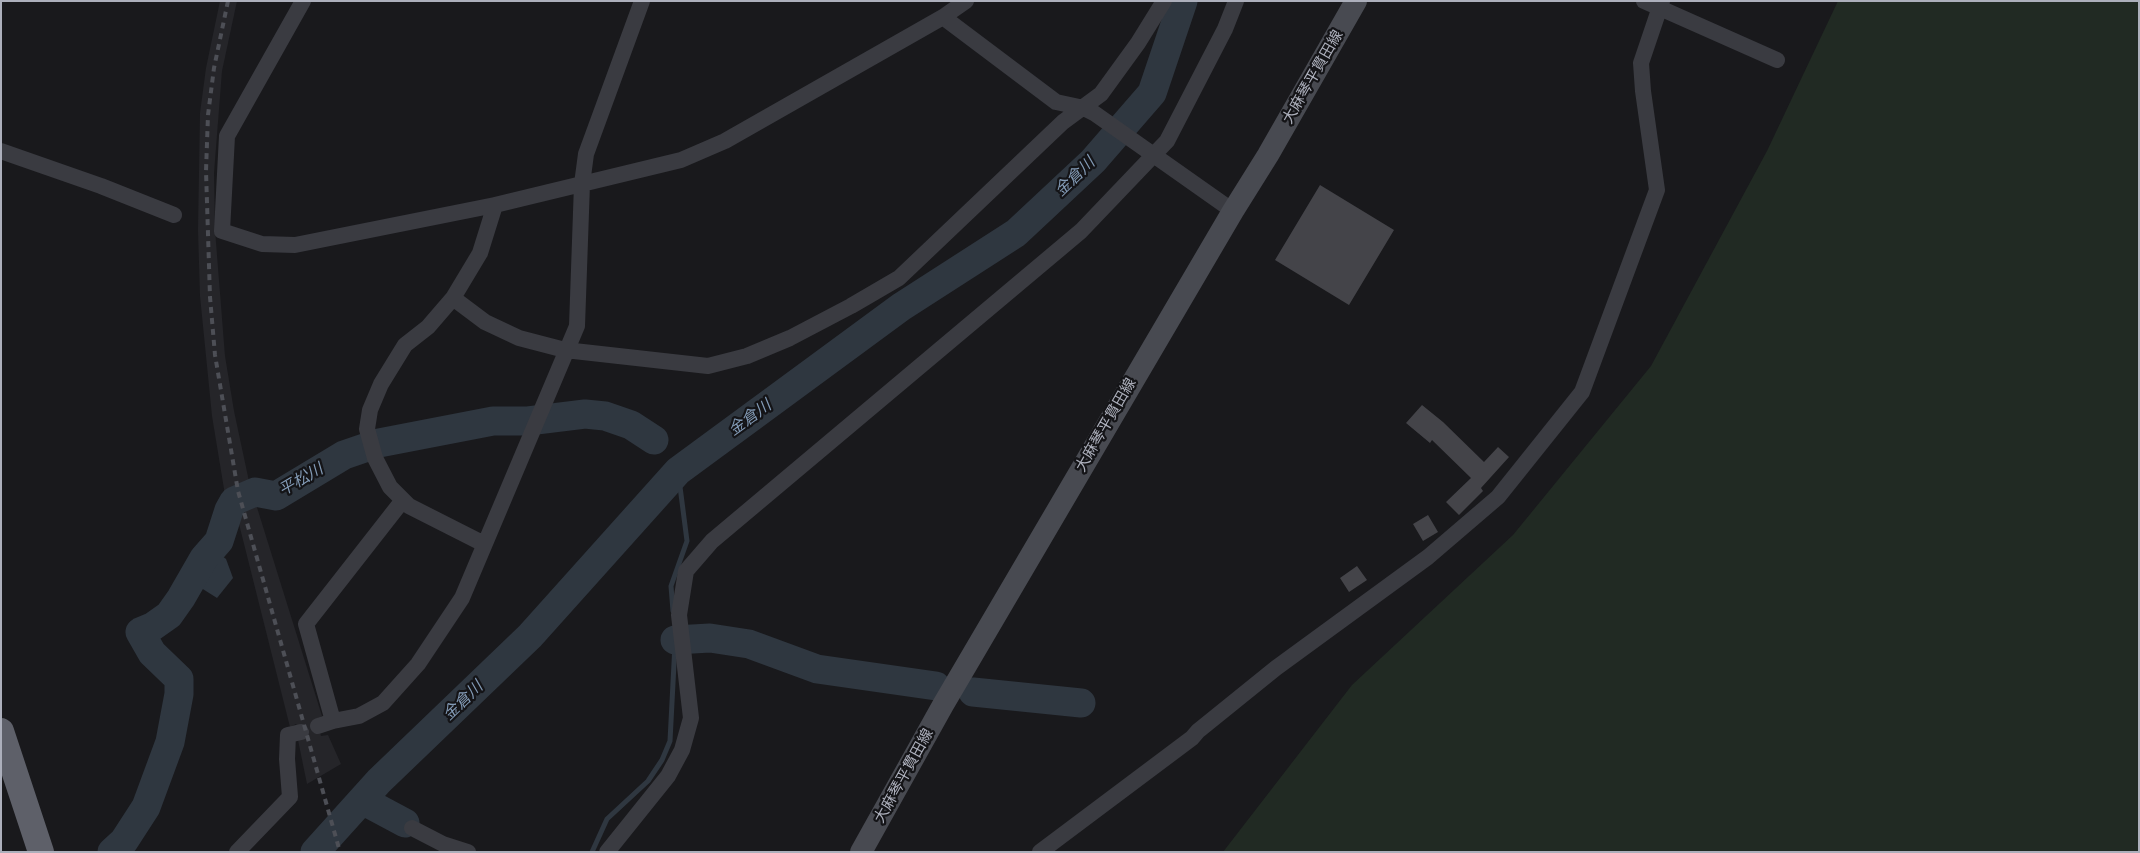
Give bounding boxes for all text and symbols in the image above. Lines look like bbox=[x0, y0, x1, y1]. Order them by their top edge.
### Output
street label: 大麻琴平貫田線 bbox=[1279, 27, 1347, 127]
water label: 金倉川 bbox=[1051, 153, 1099, 201]
street label: 大麻琴平貫田線 bbox=[1072, 375, 1140, 475]
water label: 金倉川 bbox=[725, 396, 775, 440]
water label: 平松川 bbox=[275, 460, 327, 500]
water label: 金倉川 bbox=[439, 677, 487, 725]
street label: 大麻琴平貫田線 bbox=[871, 726, 937, 826]

